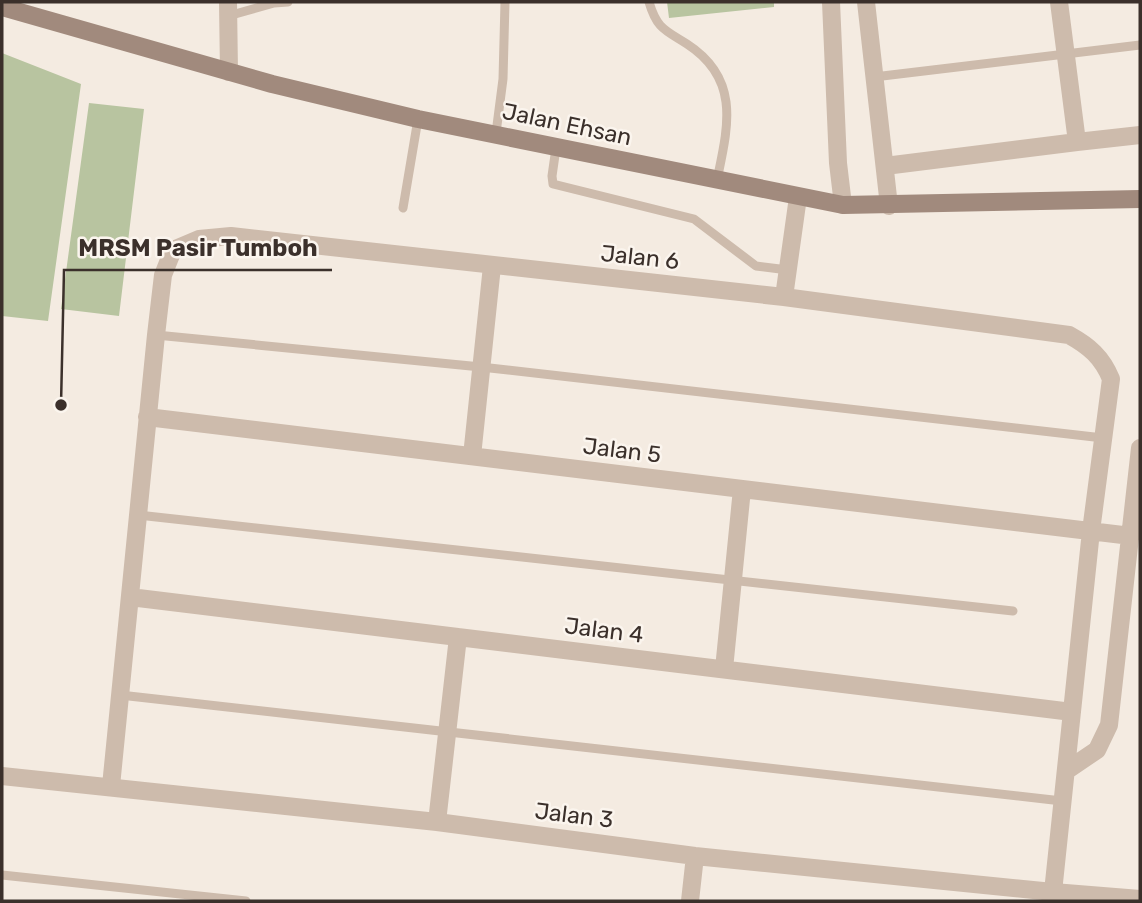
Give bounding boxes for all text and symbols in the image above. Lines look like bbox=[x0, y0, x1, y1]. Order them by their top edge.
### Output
street label: Jalan Ehsan bbox=[500, 97, 634, 151]
callout: MRSM Pasir Tumboh bbox=[64, 225, 332, 270]
text: MRSM Pasir Tumboh bbox=[78, 234, 318, 262]
street label: Jalan 6 bbox=[599, 239, 681, 275]
street label: Jalan 5 bbox=[581, 431, 663, 469]
street label: Jalan 4 bbox=[563, 611, 645, 649]
street label: Jalan 3 bbox=[533, 796, 615, 834]

